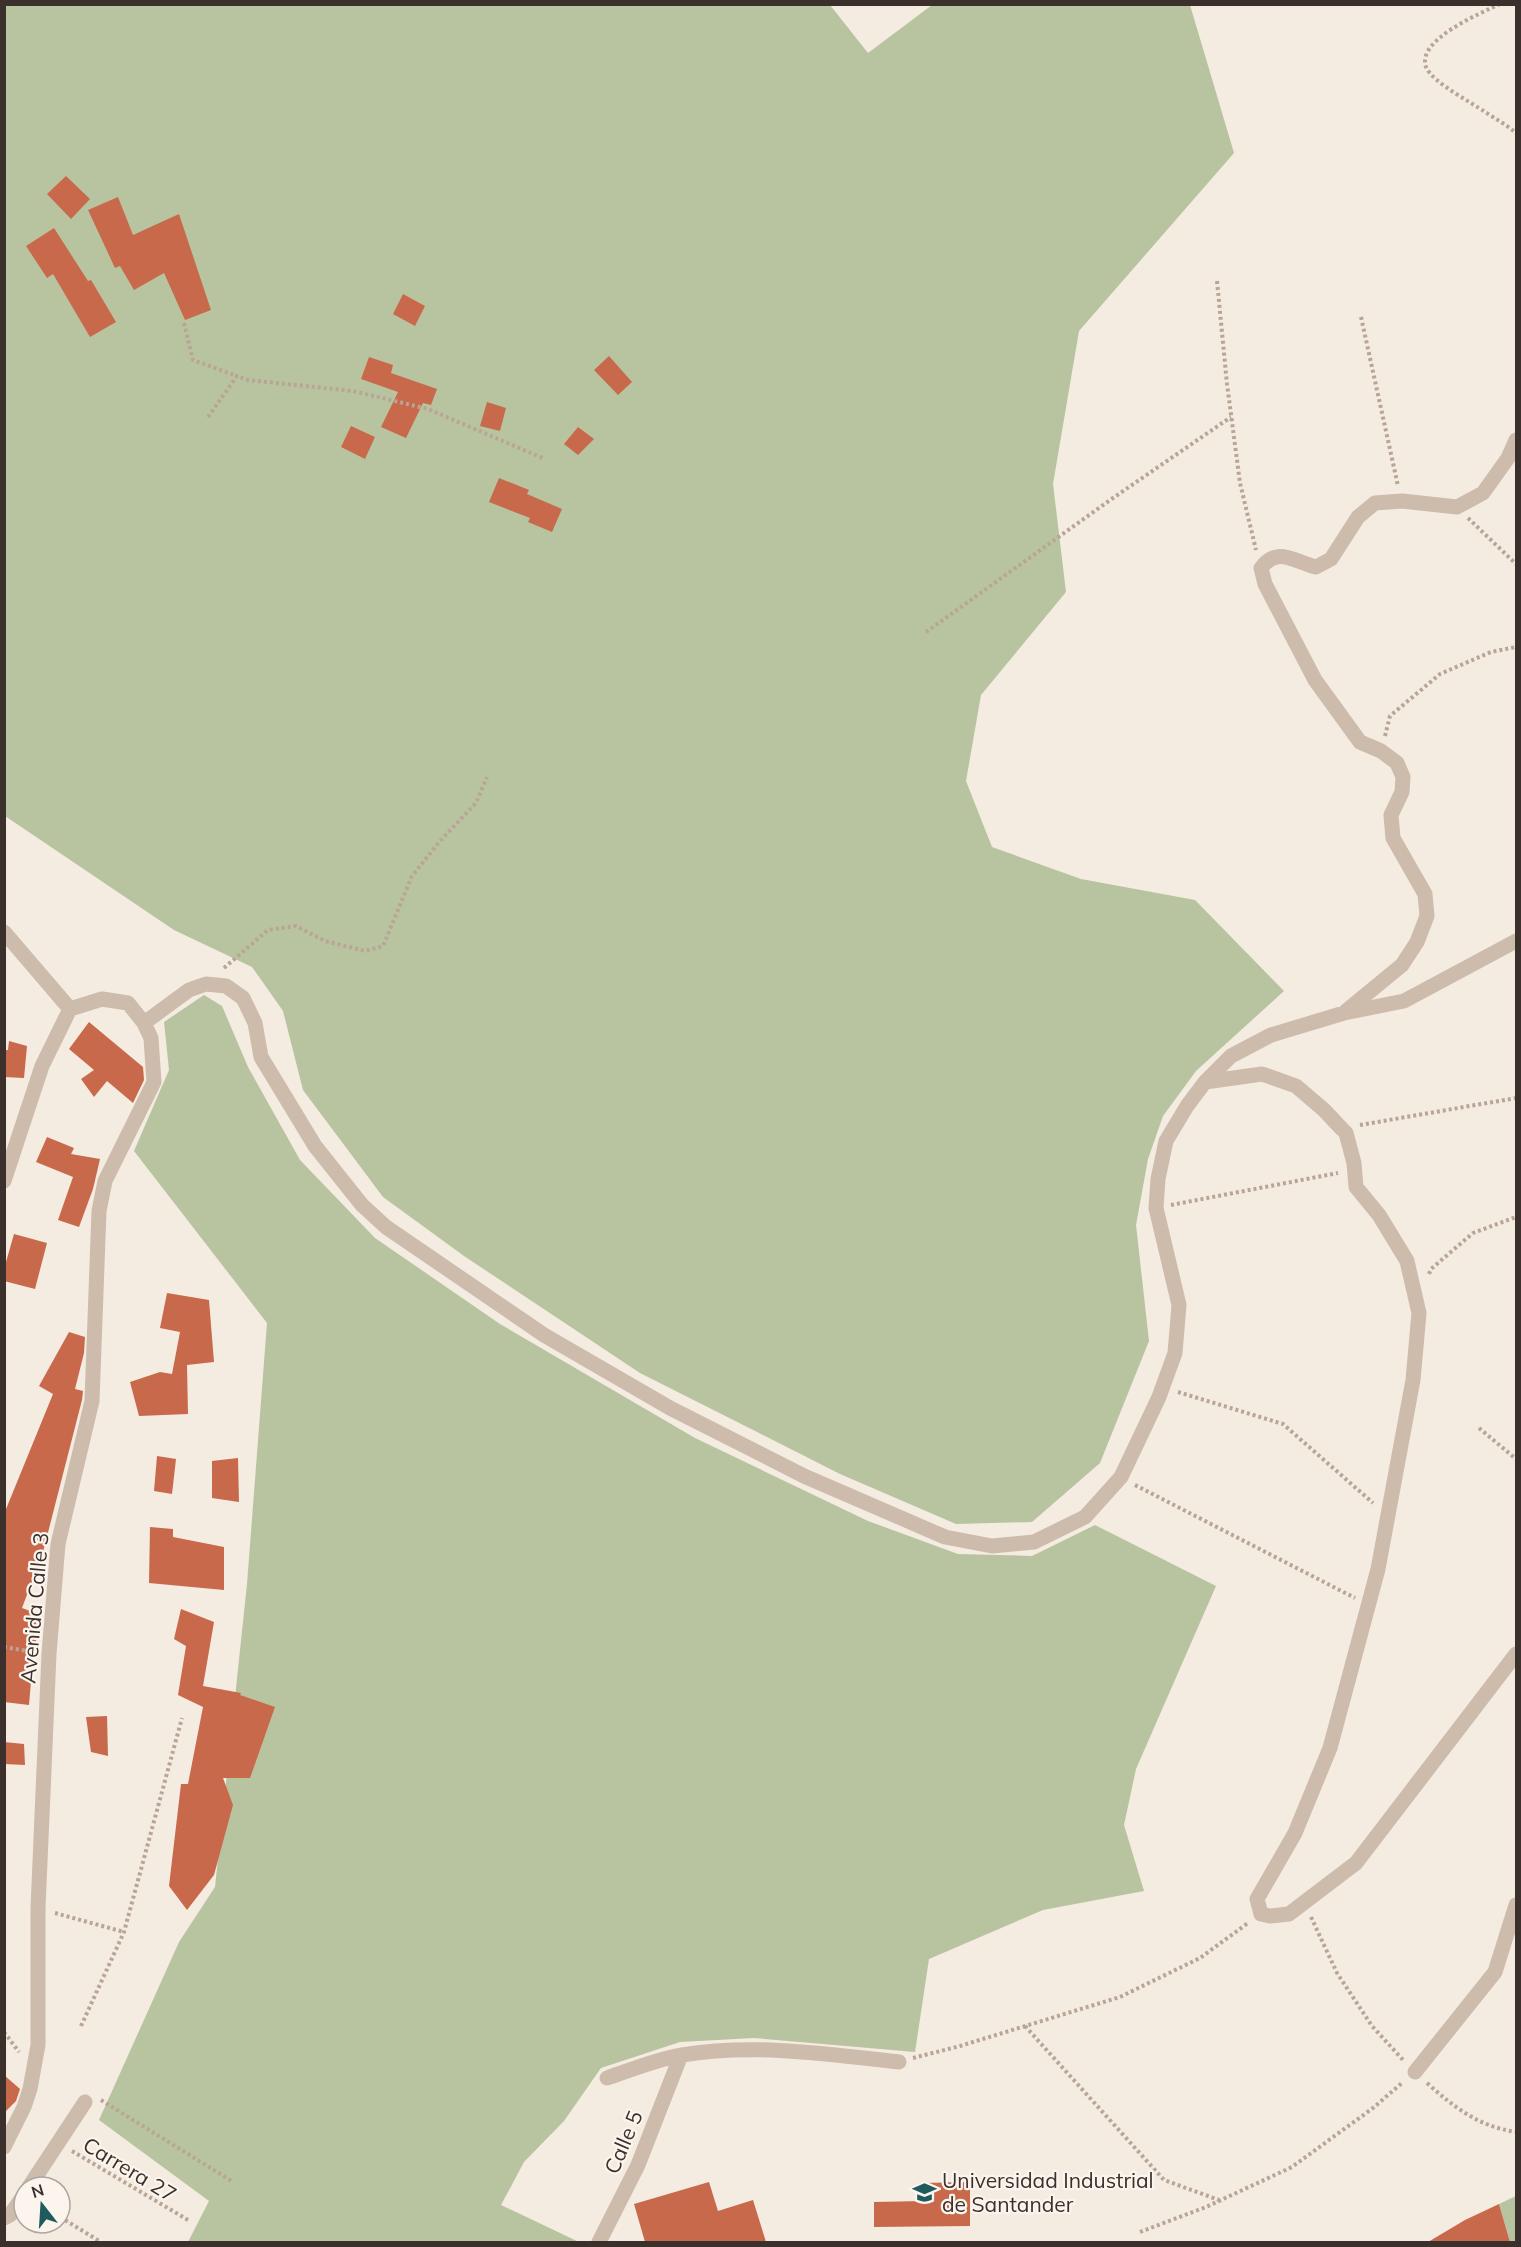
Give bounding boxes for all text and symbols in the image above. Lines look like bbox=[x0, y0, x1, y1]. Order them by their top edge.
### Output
street label: Avenida Calle 3 bbox=[14, 1531, 54, 1685]
street label: Calle 5 bbox=[598, 2106, 648, 2178]
street label: Carrera 27 bbox=[79, 2131, 181, 2207]
place label: Universidad Industrial de Santander bbox=[942, 2167, 1154, 2217]
north arrow bbox=[12, 2175, 72, 2235]
text: N bbox=[29, 2179, 46, 2202]
school or university icon: Universidad Industrial de Santander bbox=[911, 2179, 937, 2205]

